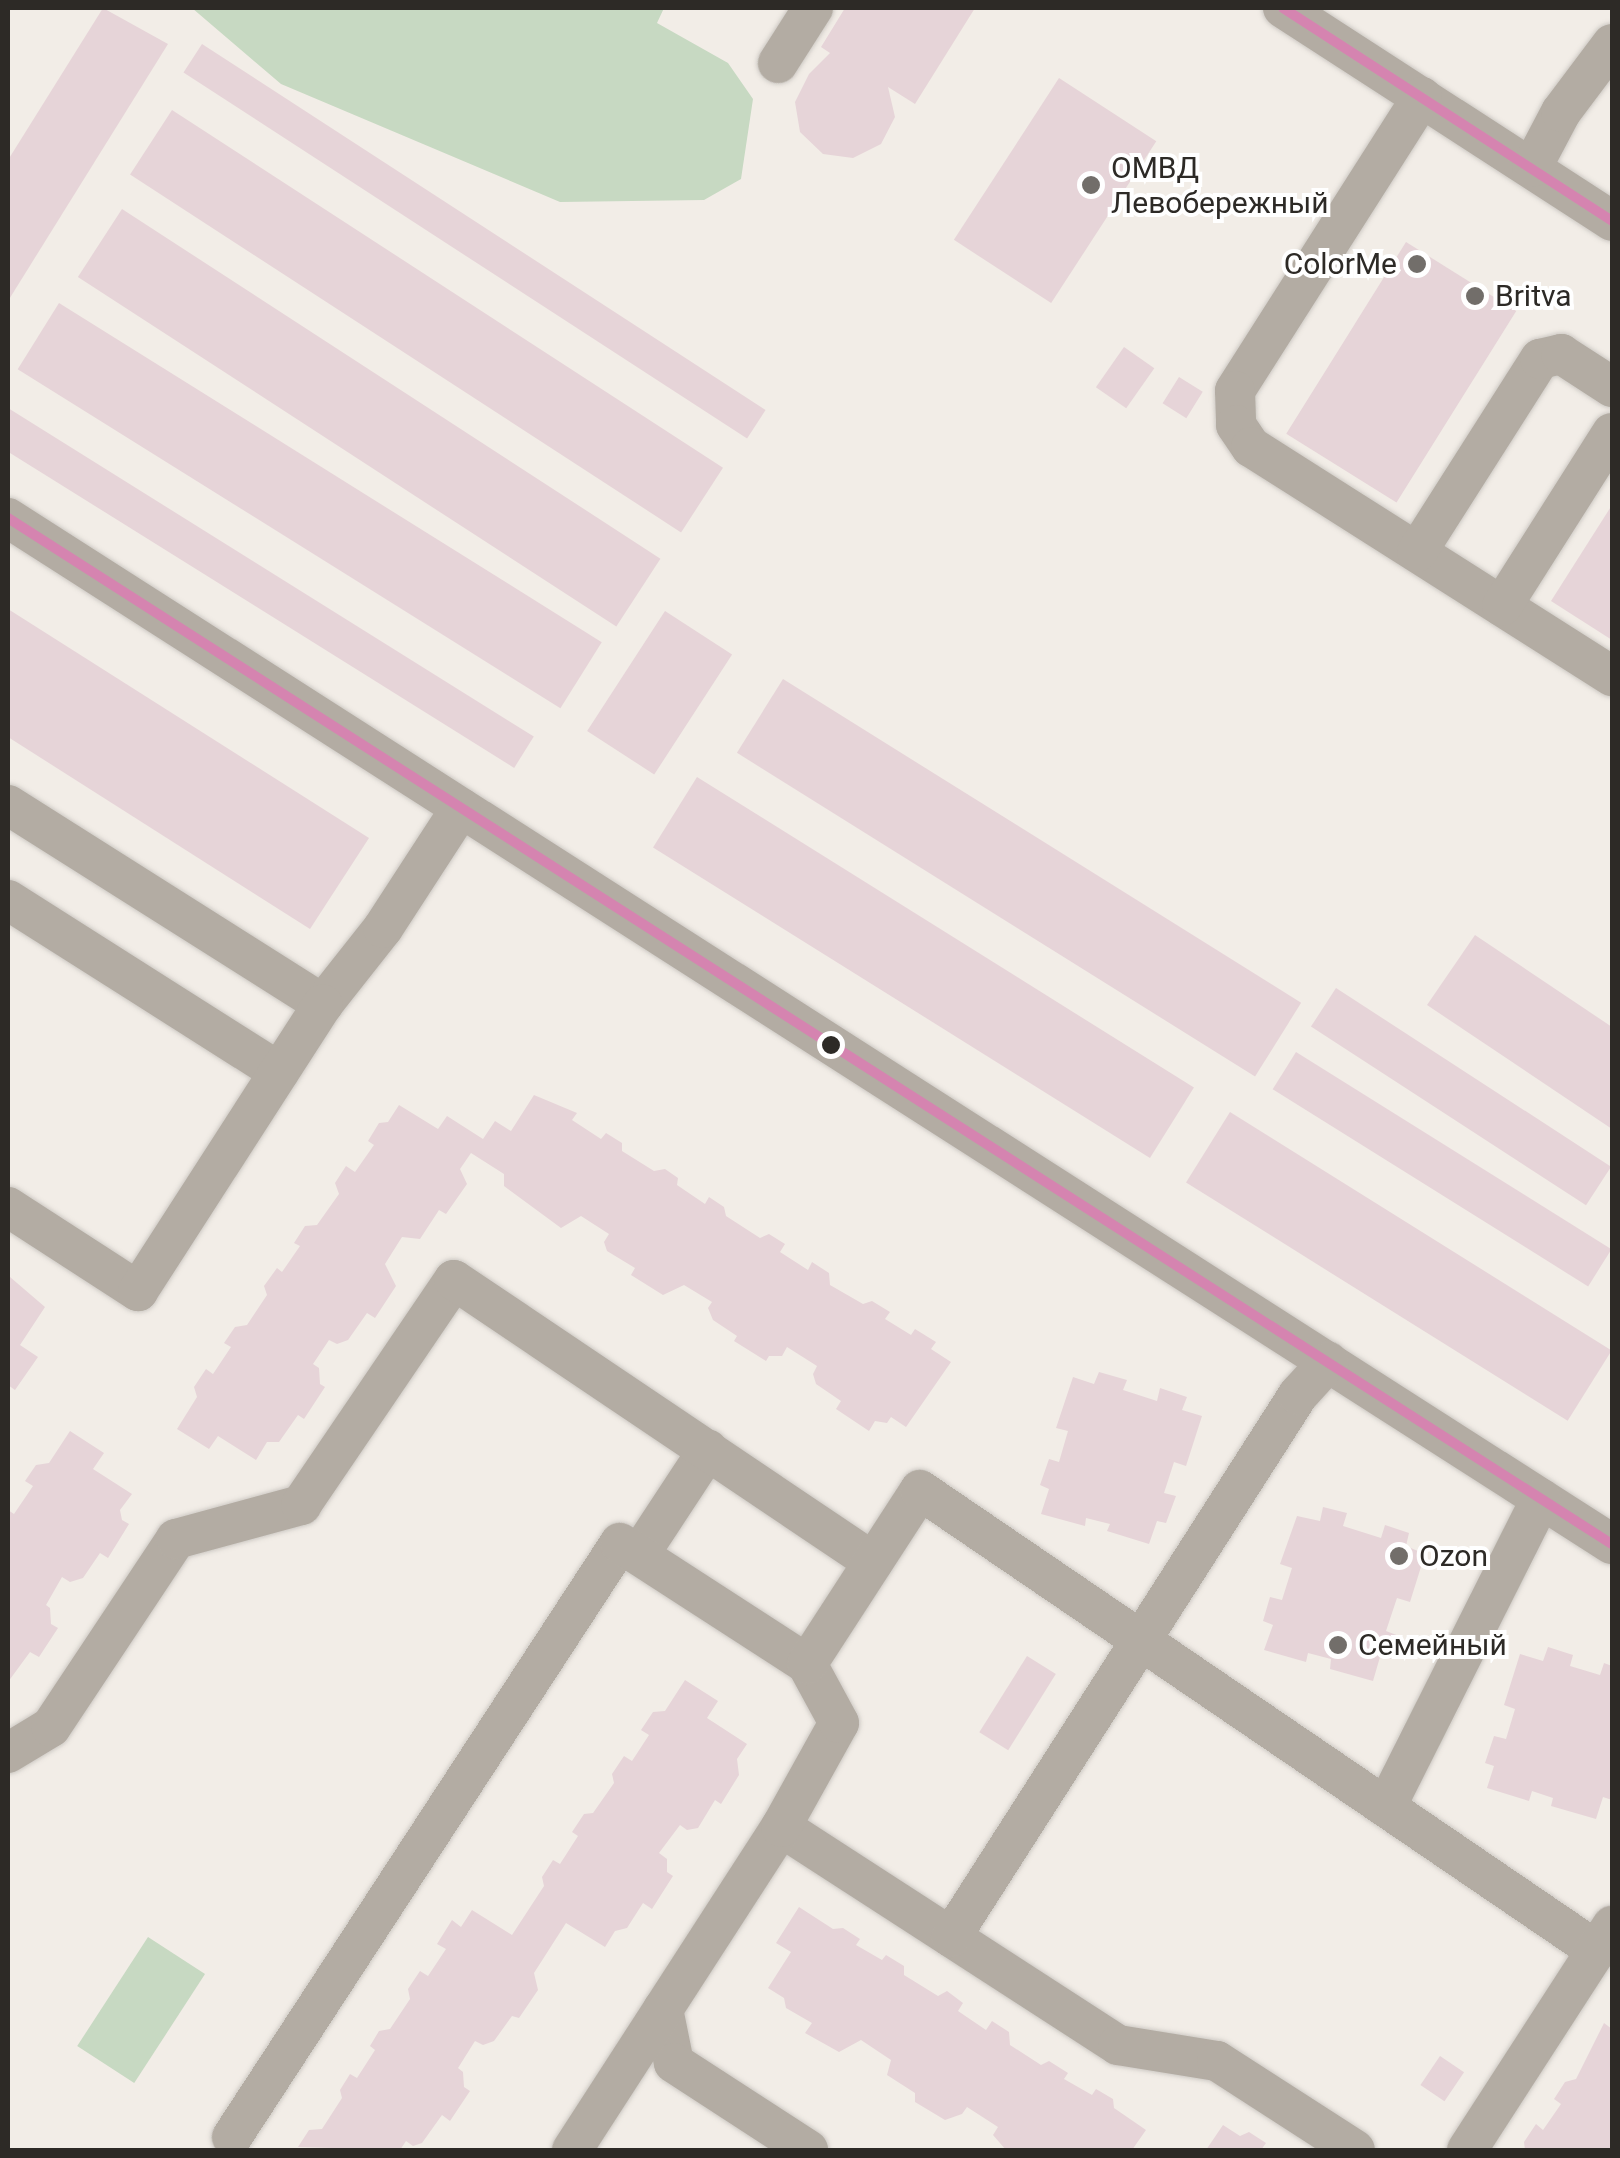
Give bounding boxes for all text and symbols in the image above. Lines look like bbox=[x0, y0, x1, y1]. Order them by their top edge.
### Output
place label: ОМВД Левобережный bbox=[1111, 150, 1329, 220]
marker: ОМВД Левобережный bbox=[1080, 174, 1102, 196]
place label: ColorMe bbox=[1284, 246, 1397, 282]
marker: ColorMe bbox=[1406, 253, 1428, 275]
place label: Britva bbox=[1495, 278, 1572, 314]
marker: Britva bbox=[1464, 285, 1486, 307]
unlabelled marker bbox=[821, 1035, 841, 1055]
place label: Ozon bbox=[1419, 1538, 1488, 1574]
marker: Ozon bbox=[1388, 1545, 1410, 1567]
place label: Семейный bbox=[1358, 1627, 1507, 1663]
marker: Семейный bbox=[1327, 1634, 1349, 1656]

